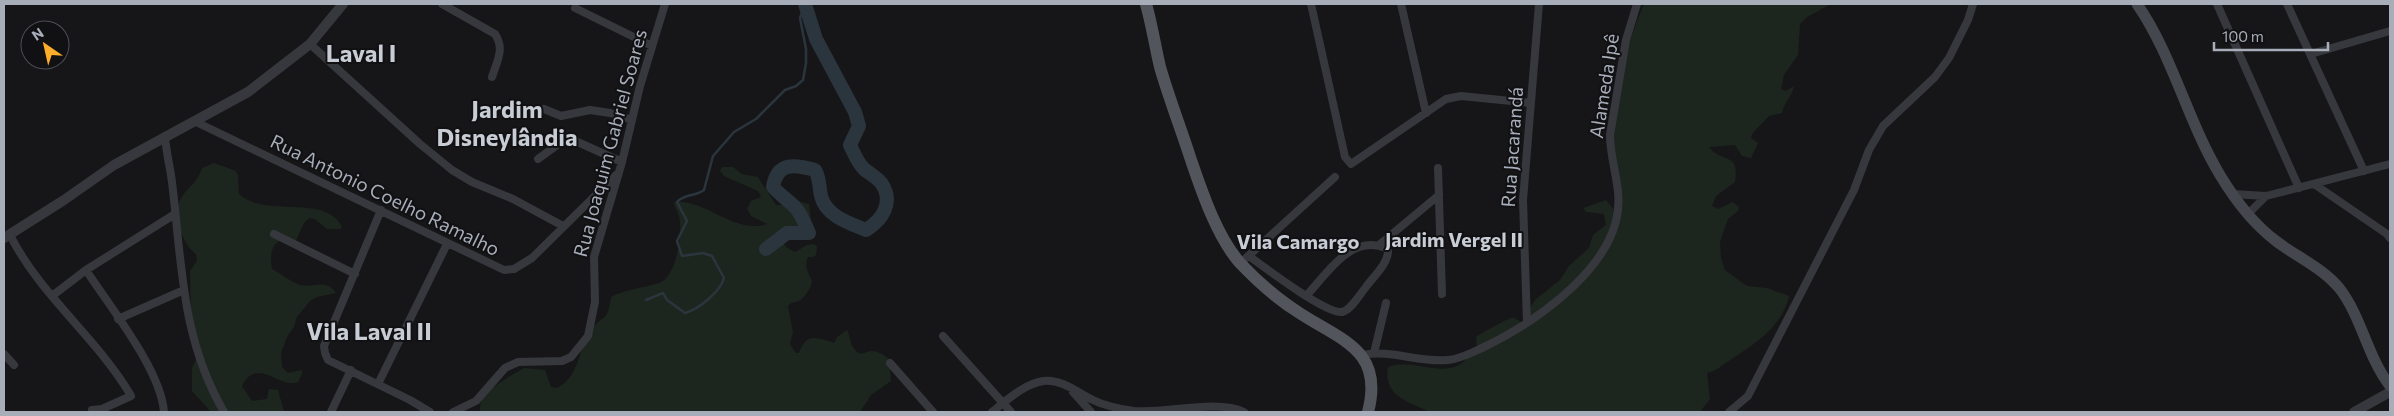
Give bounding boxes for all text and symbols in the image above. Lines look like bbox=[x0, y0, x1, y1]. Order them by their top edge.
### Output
north arrow bbox=[20, 20, 70, 70]
scale bar bbox=[2214, 20, 2328, 52]
text: N bbox=[28, 24, 47, 44]
street label: Rua Joaquim Gabriel Soares bbox=[568, 26, 651, 259]
text: 100 m bbox=[2222, 27, 2264, 45]
street label: Alameda Ipê bbox=[1584, 32, 1623, 140]
district label: Laval I bbox=[326, 38, 396, 67]
street label: Rua Jacarandá bbox=[1496, 86, 1527, 208]
district label: Jardim Disneylândia bbox=[436, 94, 578, 151]
street label: Rua Antonio Coelho Ramalho bbox=[267, 129, 503, 260]
district label: Jardim Vergel II bbox=[1385, 227, 1523, 251]
district label: Vila Camargo bbox=[1237, 229, 1359, 253]
district label: Vila Laval II bbox=[306, 316, 432, 345]

